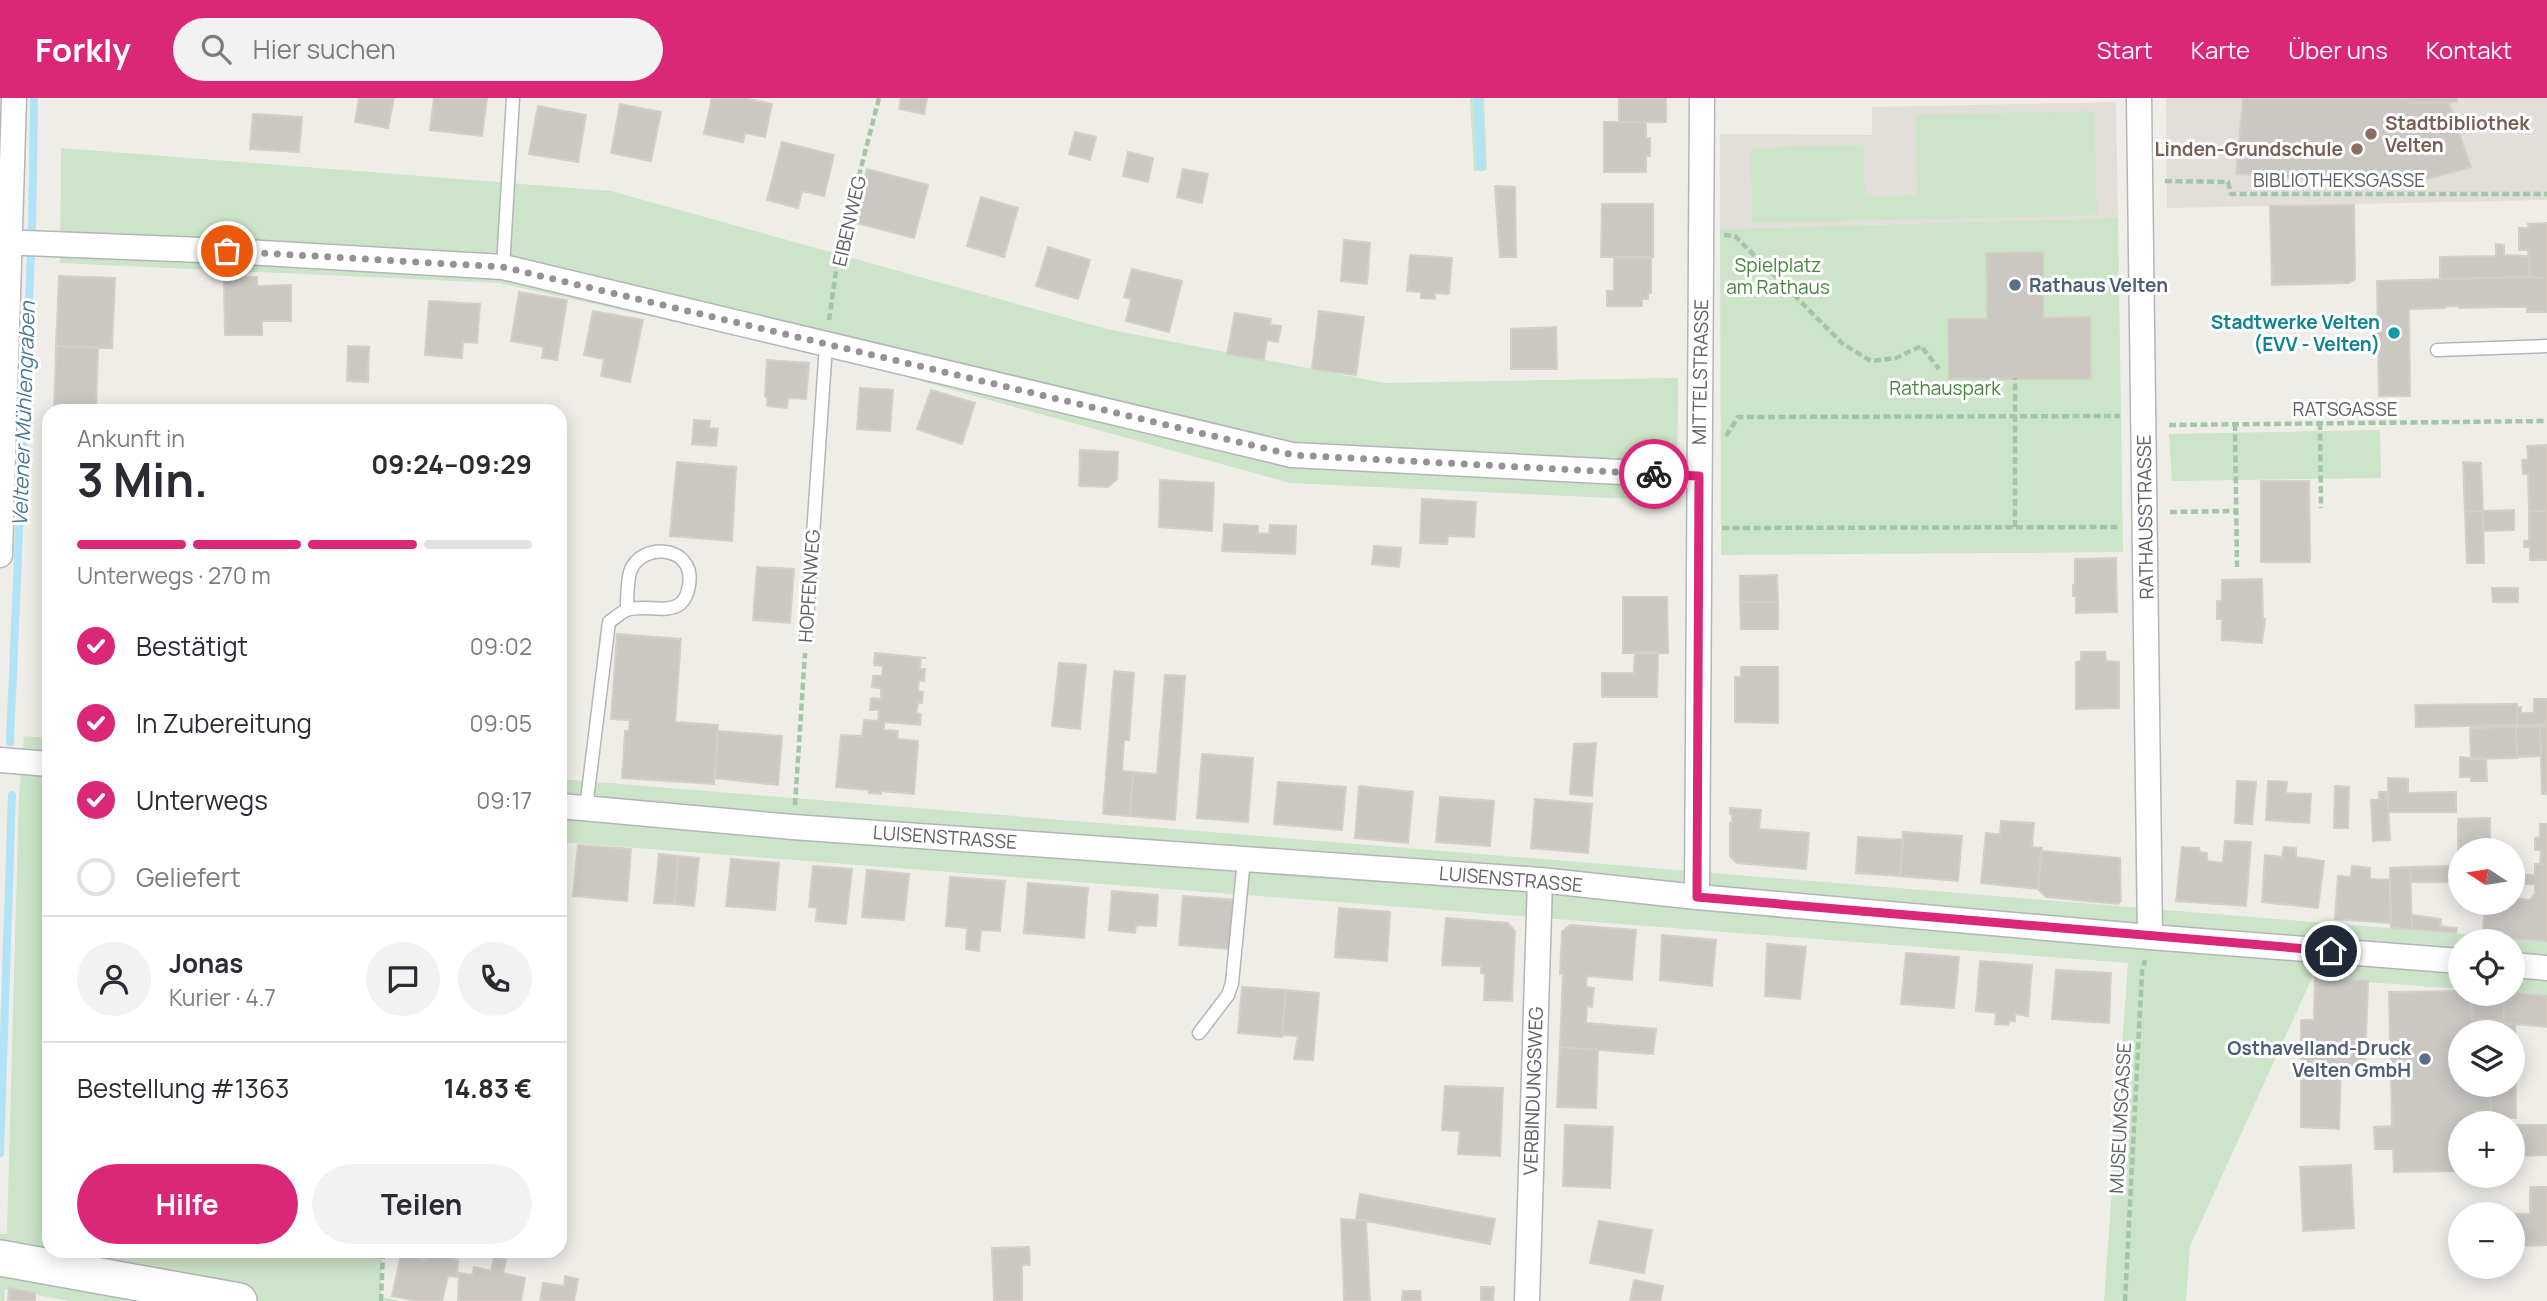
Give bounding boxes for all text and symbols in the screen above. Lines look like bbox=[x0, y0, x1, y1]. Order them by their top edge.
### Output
search box bbox=[173, 18, 663, 81]
text: Forkly bbox=[35, 27, 131, 72]
icon: search bbox=[197, 30, 235, 68]
text: Hier suchen bbox=[253, 31, 396, 67]
text: Start bbox=[2097, 33, 2153, 66]
text: Karte bbox=[2191, 33, 2250, 66]
text: Über uns bbox=[2288, 33, 2388, 66]
text: Kontakt bbox=[2426, 33, 2512, 66]
place label: Stadtbibliothek Velten bbox=[2385, 110, 2530, 158]
marker: Stadtbibliothek Velten bbox=[2363, 126, 2379, 142]
place label: Linden-Grundschule bbox=[2154, 136, 2343, 162]
marker: Linden-Grundschule bbox=[2349, 141, 2365, 157]
street label: BIBLIOTHEKSGASSE bbox=[2253, 167, 2425, 193]
street label: EIBENWEG bbox=[826, 173, 872, 269]
pin bbox=[197, 221, 257, 281]
icon: bag bbox=[208, 232, 246, 270]
park label: Spielplatz am Rathaus bbox=[1726, 252, 1830, 300]
place label: Rathaus Velten bbox=[2029, 272, 2168, 298]
marker: Rathaus Velten bbox=[2007, 277, 2023, 293]
street label: MITTELSTRASSE bbox=[1686, 299, 1714, 445]
water label: Veltener Mühlengraben bbox=[5, 300, 41, 527]
place label: Stadtwerke Velten (EVV - Velten) bbox=[2211, 309, 2380, 357]
marker: Stadtwerke Velten (EVV - Velten) bbox=[2386, 325, 2402, 341]
park label: Rathauspark bbox=[1889, 375, 2001, 401]
street label: RATSGASSE bbox=[2292, 396, 2398, 422]
text: Ankunft in bbox=[77, 422, 185, 454]
street label: RATHAUSSTRASSE bbox=[2131, 434, 2159, 600]
courier bbox=[1619, 439, 1689, 509]
text: 09:24–09:29 bbox=[371, 446, 532, 482]
text: 3 Min. bbox=[77, 448, 208, 511]
icon: bike bbox=[1635, 455, 1673, 493]
street label: HOPFENWEG bbox=[792, 529, 826, 643]
text: Unterwegs · 270 m bbox=[77, 559, 271, 591]
icon: check bbox=[77, 627, 115, 665]
text: Bestätigt bbox=[136, 628, 248, 664]
text: 09:02 bbox=[470, 630, 532, 662]
icon: check bbox=[77, 704, 115, 742]
text: In Zubereitung bbox=[136, 705, 312, 741]
text: 09:05 bbox=[470, 707, 532, 739]
icon: check bbox=[77, 781, 115, 819]
text: Unterwegs bbox=[136, 782, 268, 818]
text: 09:17 bbox=[476, 784, 532, 816]
street label: LUISENSTRASSE bbox=[872, 819, 1018, 855]
north arrow bbox=[2448, 838, 2525, 915]
map controls bbox=[2448, 838, 2525, 1279]
text: Geliefert bbox=[136, 859, 241, 895]
street label: LUISENSTRASSE bbox=[1438, 860, 1584, 898]
pin bbox=[2301, 921, 2361, 981]
button: locate bbox=[2448, 929, 2525, 1006]
icon: home bbox=[2312, 932, 2350, 970]
button: person bbox=[77, 942, 151, 1016]
button: chat bbox=[366, 942, 440, 1016]
button: phone bbox=[458, 942, 532, 1016]
text: Jonas bbox=[169, 945, 243, 981]
text: Kurier · 4.7 bbox=[169, 981, 276, 1013]
street label: VERBINDUNGSWEG bbox=[1517, 1006, 1549, 1176]
button: layers bbox=[2448, 1020, 2525, 1097]
place label: Osthavelland-Druck Velten GmbH bbox=[2227, 1035, 2412, 1083]
street label: MUSEUMSGASSE bbox=[2103, 1042, 2137, 1194]
marker: Osthavelland-Druck Velten GmbH bbox=[2417, 1051, 2433, 1067]
text: Bestellung #1363 bbox=[77, 1070, 289, 1106]
text: 14.83 € bbox=[443, 1070, 532, 1106]
button: + bbox=[2448, 1111, 2525, 1188]
button: Hilfe bbox=[77, 1164, 298, 1244]
button: Teilen bbox=[312, 1164, 532, 1244]
button: − bbox=[2448, 1202, 2525, 1279]

